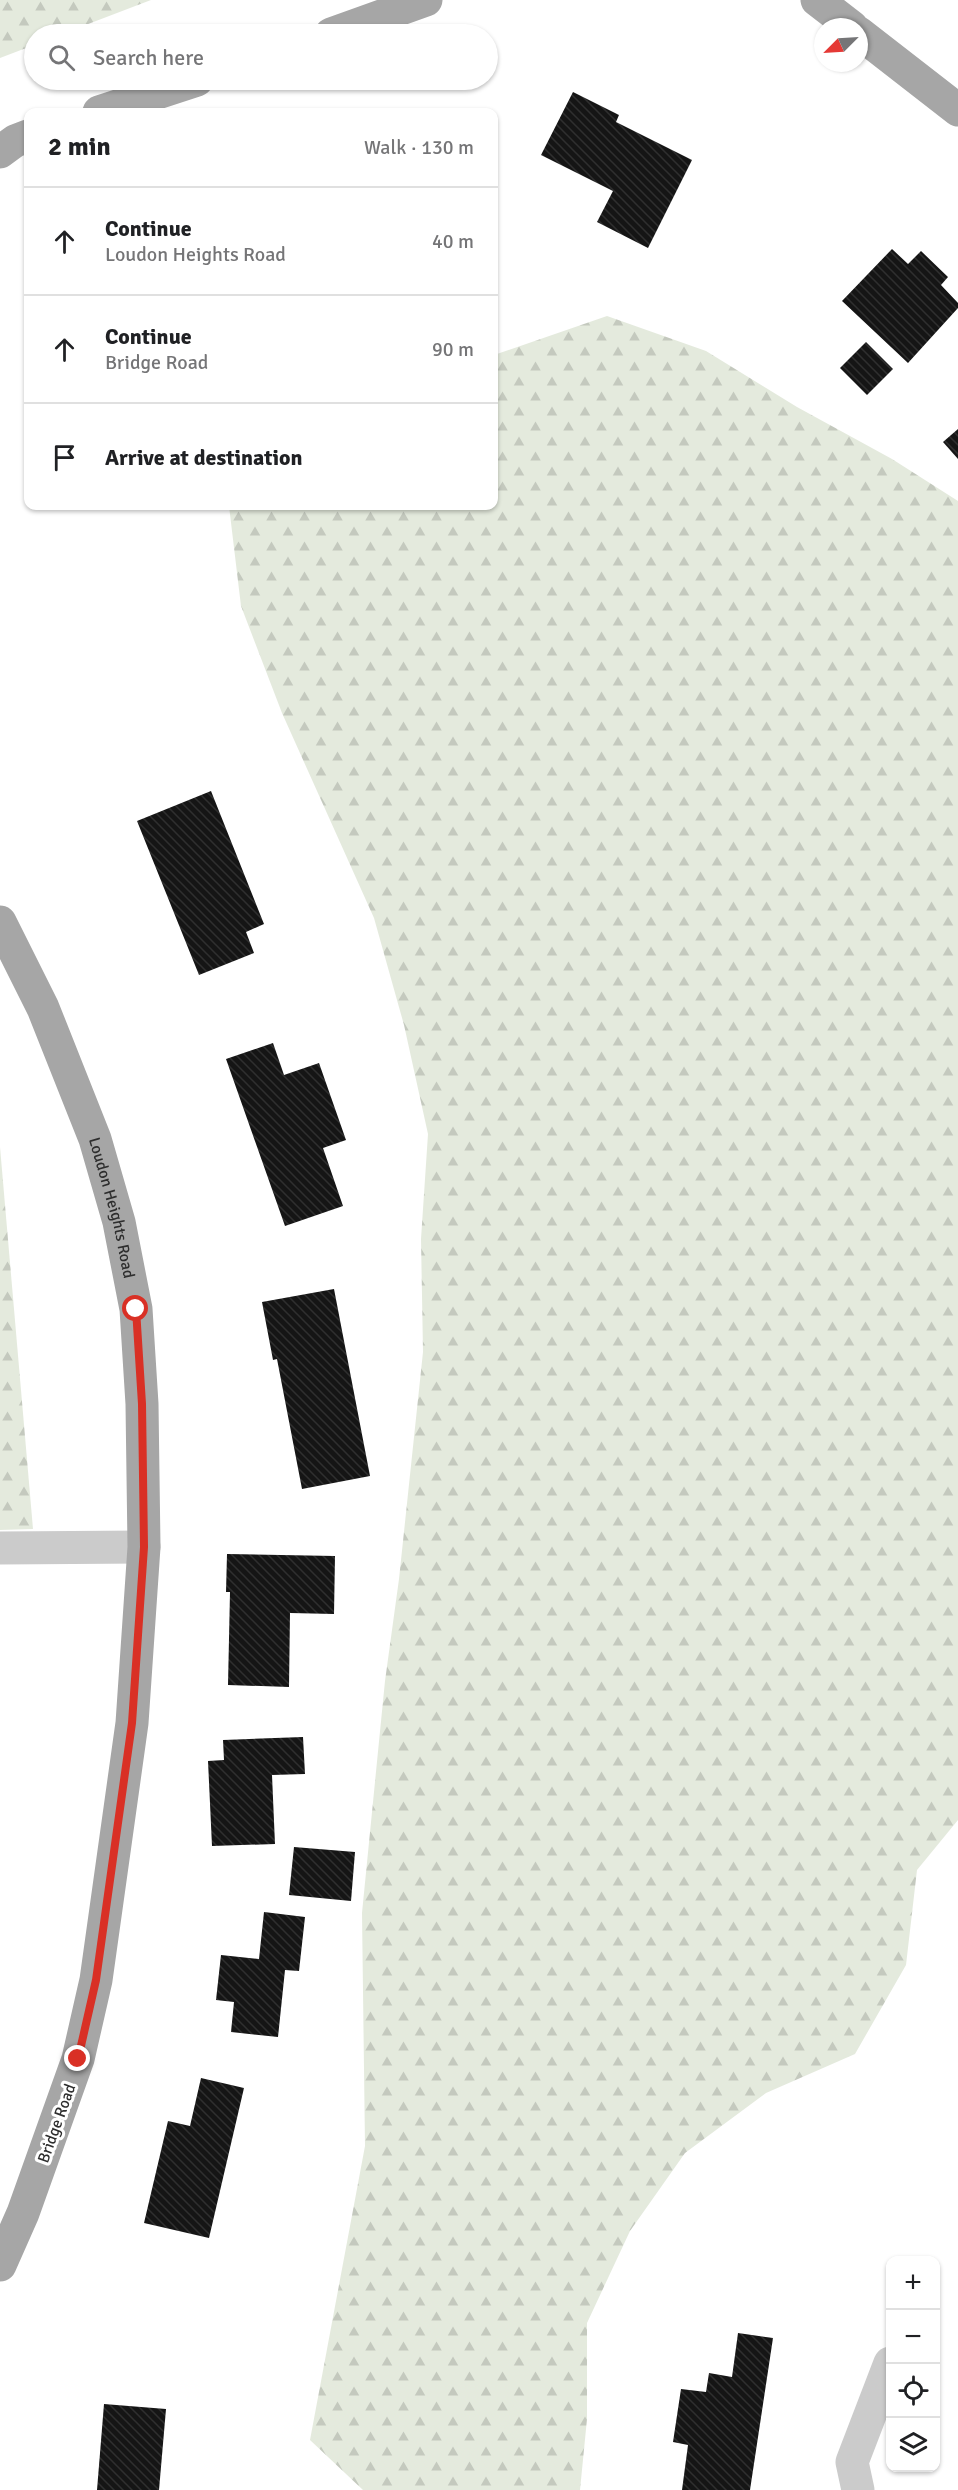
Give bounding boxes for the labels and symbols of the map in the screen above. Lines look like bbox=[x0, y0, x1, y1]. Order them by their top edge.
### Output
north arrow bbox=[814, 18, 868, 72]
street label: Loudon Heights Road bbox=[84, 1135, 139, 1280]
route start bbox=[122, 1295, 148, 1321]
route end bbox=[64, 2045, 90, 2071]
street label: Bridge Road bbox=[33, 2081, 80, 2166]

